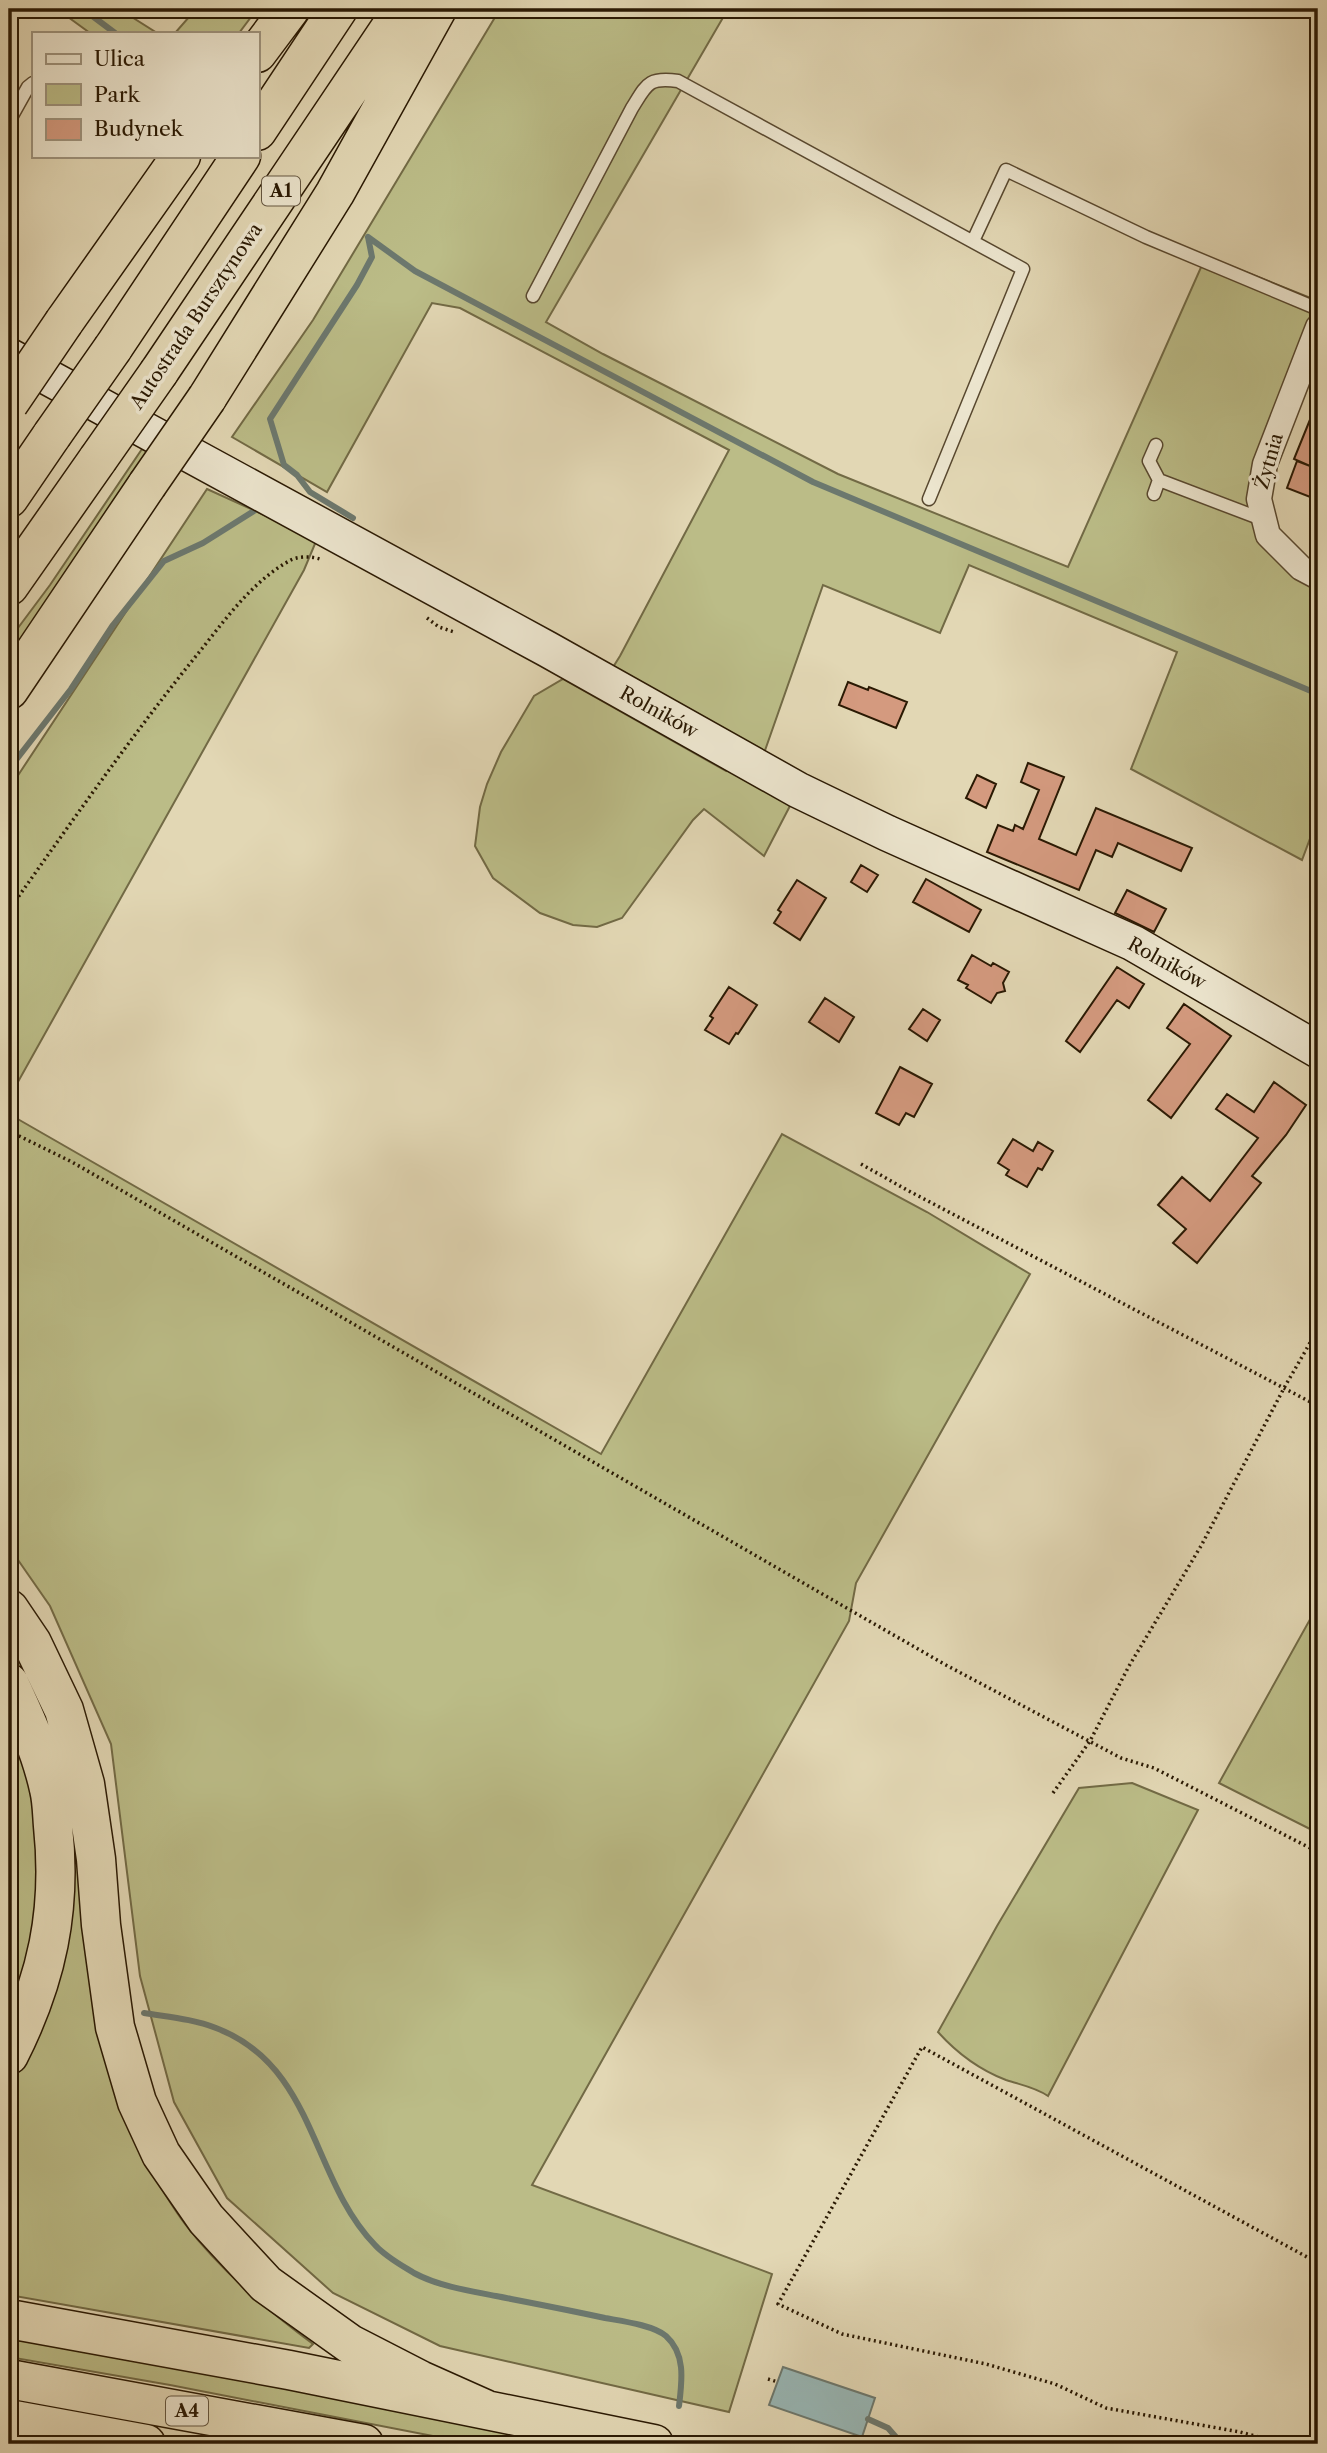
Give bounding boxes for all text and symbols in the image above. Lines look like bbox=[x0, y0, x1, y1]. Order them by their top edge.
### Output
legend bbox=[32, 32, 259, 158]
text: Ulica bbox=[94, 46, 146, 71]
text: Park bbox=[94, 82, 140, 107]
text: Budynek bbox=[94, 116, 184, 141]
road number: A1 bbox=[262, 176, 300, 206]
street label: Autostrada Bursztynowa bbox=[124, 219, 267, 414]
street label: Żytnia bbox=[1250, 430, 1288, 492]
street label: Rolników bbox=[616, 681, 702, 743]
street label: Rolników bbox=[1124, 932, 1210, 994]
road number: A4 bbox=[166, 2396, 208, 2426]

